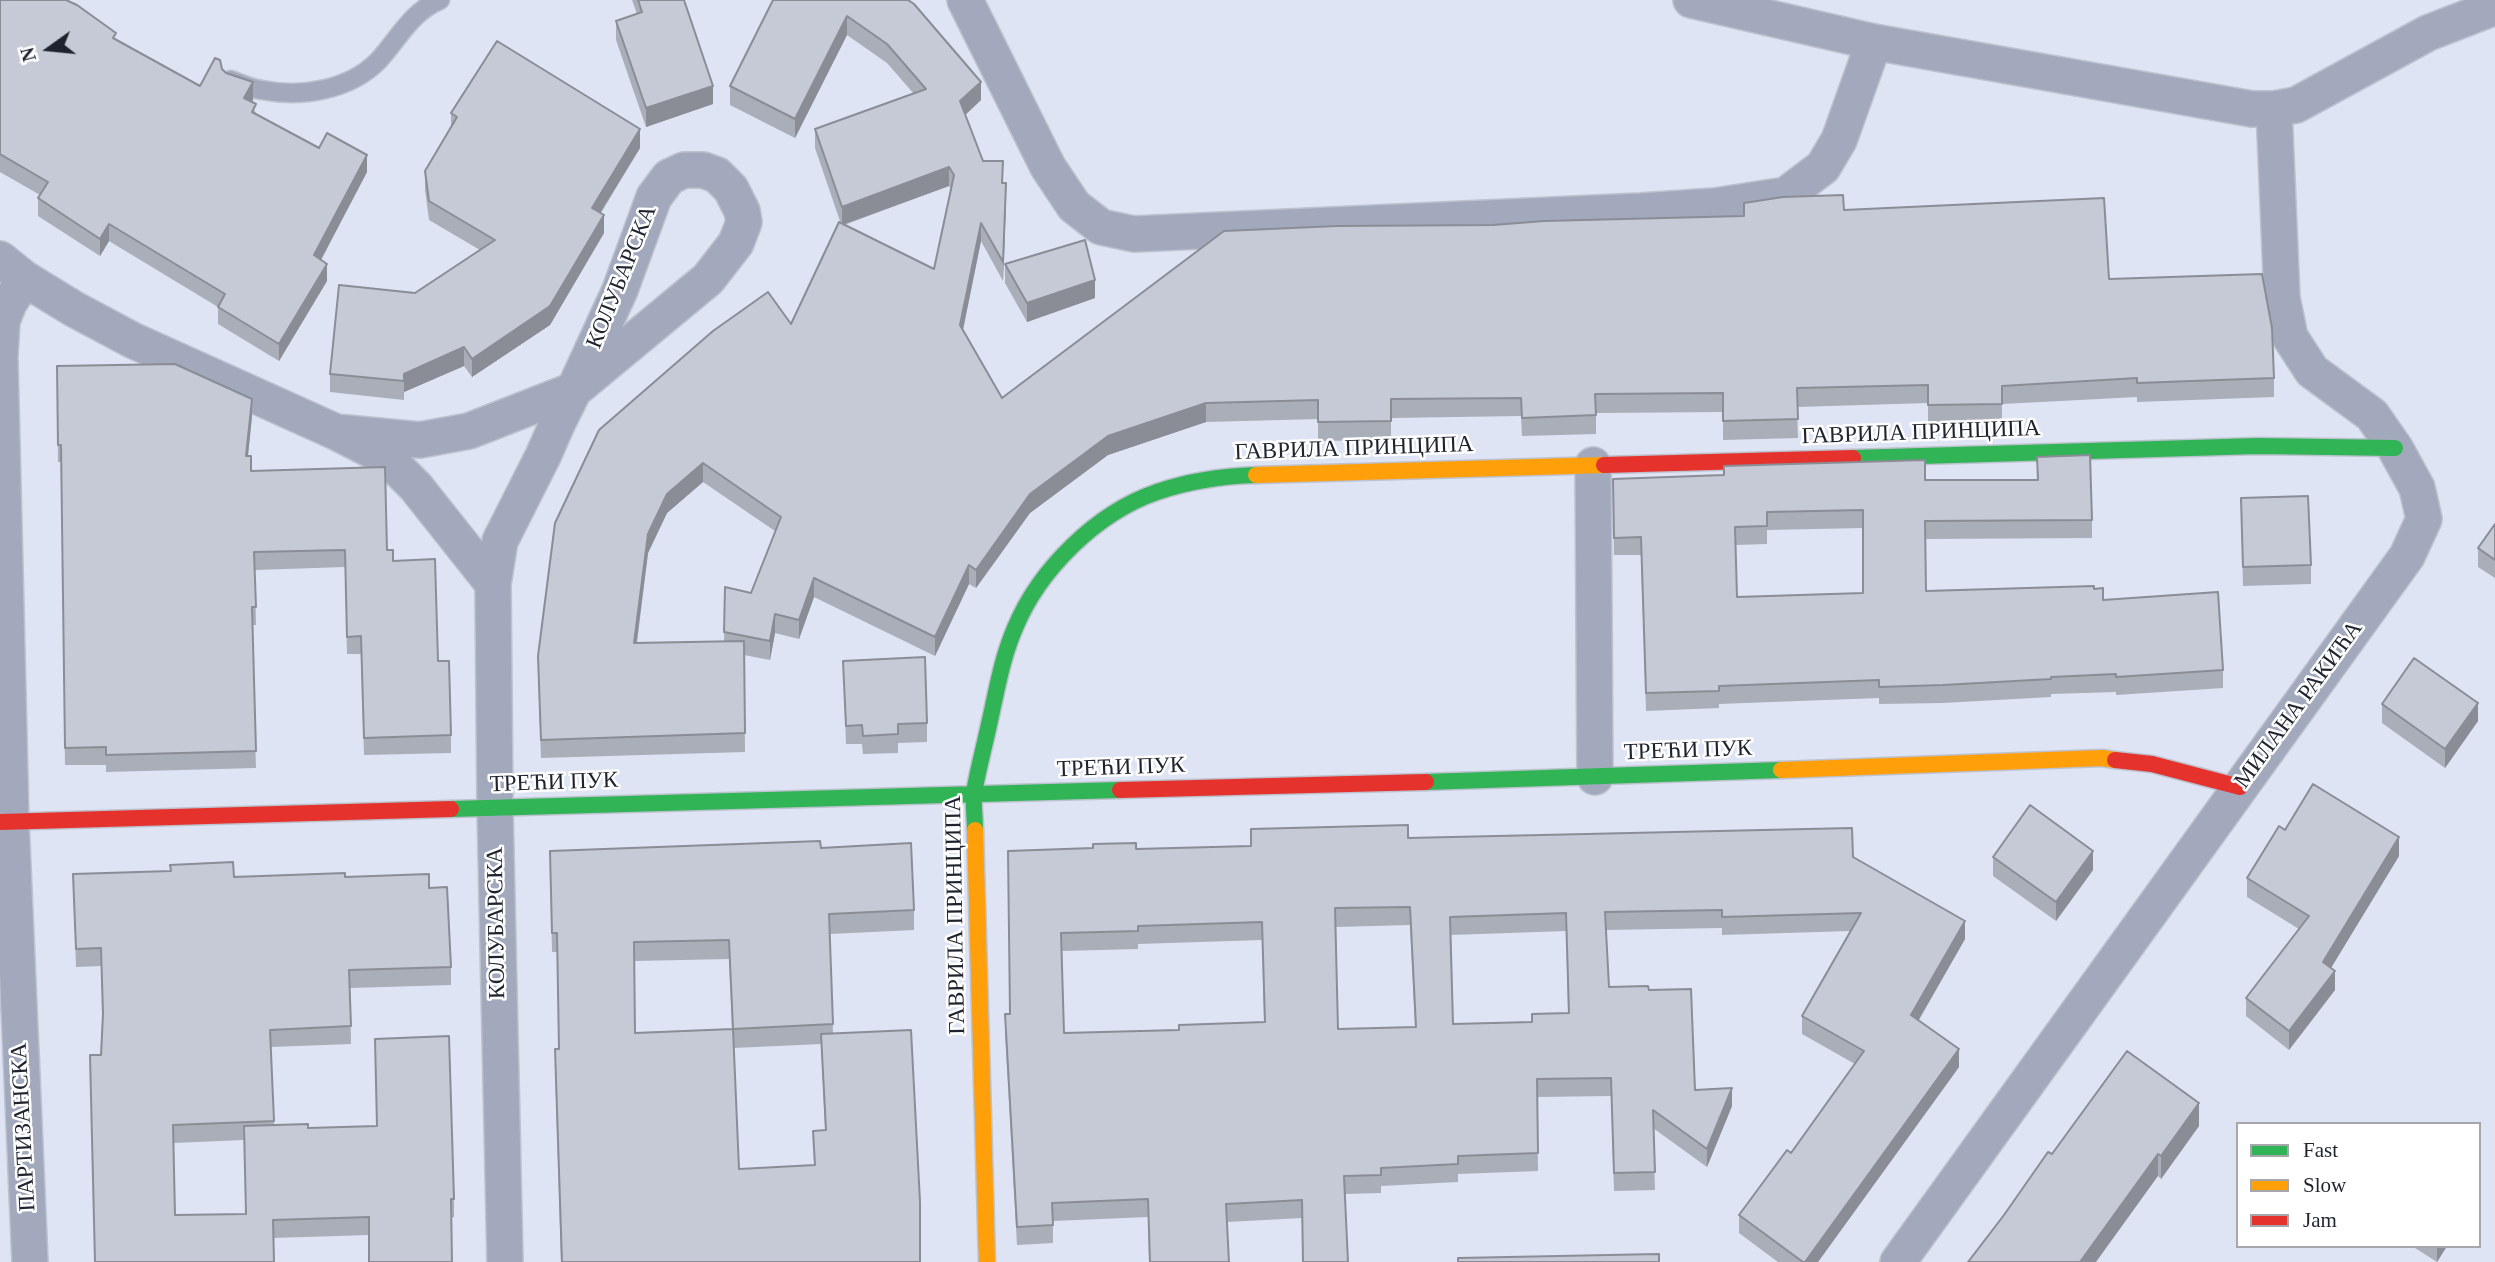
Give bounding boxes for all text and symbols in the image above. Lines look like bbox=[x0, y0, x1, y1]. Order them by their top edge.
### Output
north arrow bbox=[14, 14, 84, 84]
text: N bbox=[16, 45, 40, 64]
street label: КОЛУБАРСКА bbox=[581, 201, 663, 353]
street label: ГАВРИЛА ПРИНЦИПА bbox=[1801, 415, 2041, 451]
street label: ГАВРИЛА ПРИНЦИПА bbox=[1234, 431, 1474, 467]
street label: МИЛАНА РАКИЋА bbox=[2229, 616, 2369, 794]
street label: ТРЕЋИ ПУК bbox=[1623, 735, 1753, 767]
street label: ТРЕЋИ ПУК bbox=[1056, 752, 1186, 784]
street label: ТРЕЋИ ПУК bbox=[489, 767, 619, 799]
street label: ГАВРИЛА ПРИНЦИПА bbox=[940, 795, 972, 1035]
street label: КОЛУБАРСКА bbox=[482, 847, 512, 999]
street label: ПАРТИЗАНСКА bbox=[6, 1042, 42, 1212]
legend bbox=[2236, 1122, 2481, 1248]
text: Fast bbox=[2303, 1138, 2338, 1162]
text: Slow bbox=[2303, 1173, 2346, 1197]
text: Jam bbox=[2303, 1208, 2337, 1232]

